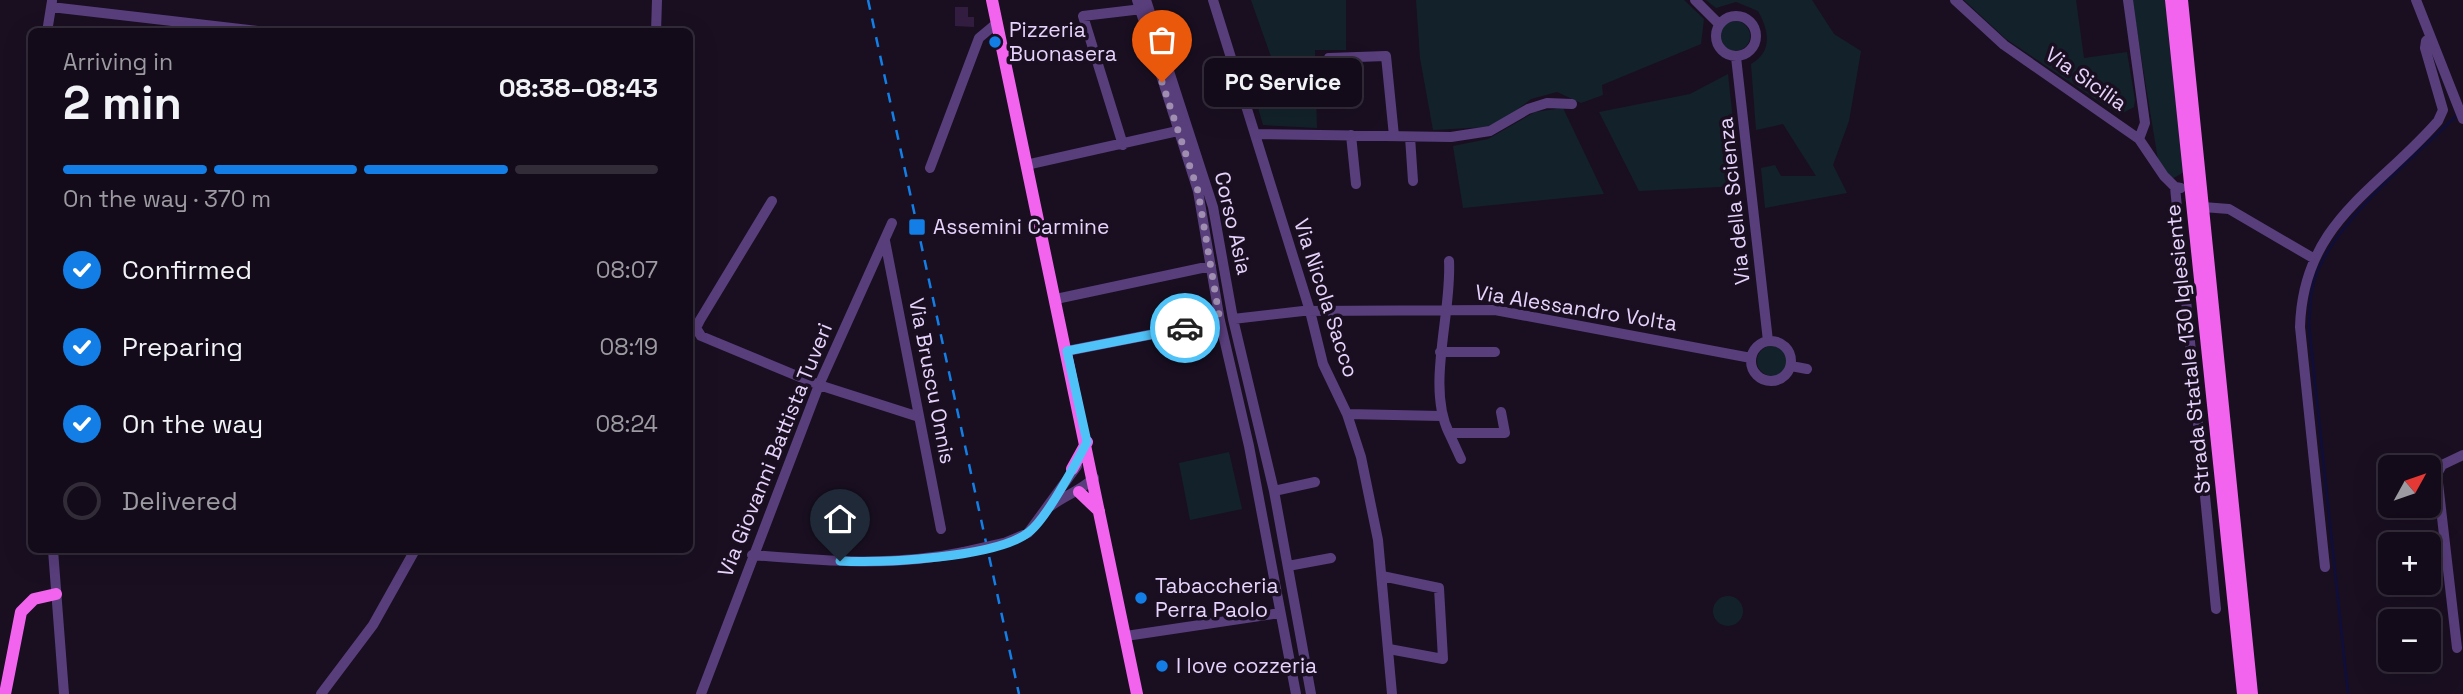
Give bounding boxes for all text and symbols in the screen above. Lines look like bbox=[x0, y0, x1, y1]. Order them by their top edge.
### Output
pin bbox=[1132, 10, 1192, 82]
place label: Pizzeria Buonasera bbox=[1009, 16, 1117, 67]
icon: bag bbox=[1143, 21, 1181, 59]
marker: Pizzeria Buonasera bbox=[987, 34, 1003, 50]
street label: Via Sicilia bbox=[2040, 41, 2132, 117]
text: Arriving in bbox=[63, 47, 173, 77]
callout: PC Service bbox=[1204, 57, 1362, 106]
text: PC Service bbox=[1225, 67, 1341, 97]
text: 08:38–08:43 bbox=[499, 71, 658, 105]
text: 2 min bbox=[63, 74, 182, 132]
street label: Via della Scienza bbox=[1711, 116, 1756, 286]
street label: Corso Asia bbox=[1209, 169, 1258, 277]
text: On the way · 370 m bbox=[63, 184, 271, 214]
street label: Strada Statale 130 Iglesiente bbox=[2159, 203, 2216, 495]
place label: Assemini Carmine bbox=[933, 213, 1109, 240]
street label: Via Nicola Sacco bbox=[1288, 215, 1365, 381]
marker: Assemini Carmine bbox=[907, 217, 927, 237]
icon: check bbox=[63, 251, 101, 289]
text: Confirmed bbox=[122, 253, 252, 287]
text: 08:07 bbox=[596, 255, 658, 285]
street label: Via Alessandro Volta bbox=[1473, 278, 1679, 337]
courier bbox=[1150, 293, 1220, 363]
street label: Via Bruscu Onnis bbox=[903, 296, 962, 466]
icon: car bbox=[1166, 309, 1204, 347]
street label: Via Giovanni Battista Tuveri bbox=[711, 319, 838, 581]
icon: check bbox=[63, 328, 101, 366]
text: Preparing bbox=[122, 330, 243, 364]
text: 08:19 bbox=[599, 332, 658, 362]
icon: check bbox=[63, 405, 101, 443]
text: On the way bbox=[122, 407, 263, 441]
text: 08:24 bbox=[596, 409, 658, 439]
north arrow bbox=[2378, 455, 2441, 518]
map controls bbox=[2378, 455, 2441, 672]
text: Delivered bbox=[122, 484, 238, 518]
pin bbox=[810, 489, 870, 561]
icon: home bbox=[821, 500, 859, 538]
button: + bbox=[2378, 532, 2441, 595]
place label: Tabaccheria Perra Paolo bbox=[1155, 572, 1278, 623]
marker: Tabaccheria Perra Paolo bbox=[1133, 590, 1149, 606]
button: − bbox=[2378, 609, 2441, 672]
place label: I love cozzeria bbox=[1176, 652, 1317, 679]
marker: I love cozzeria bbox=[1154, 658, 1170, 674]

